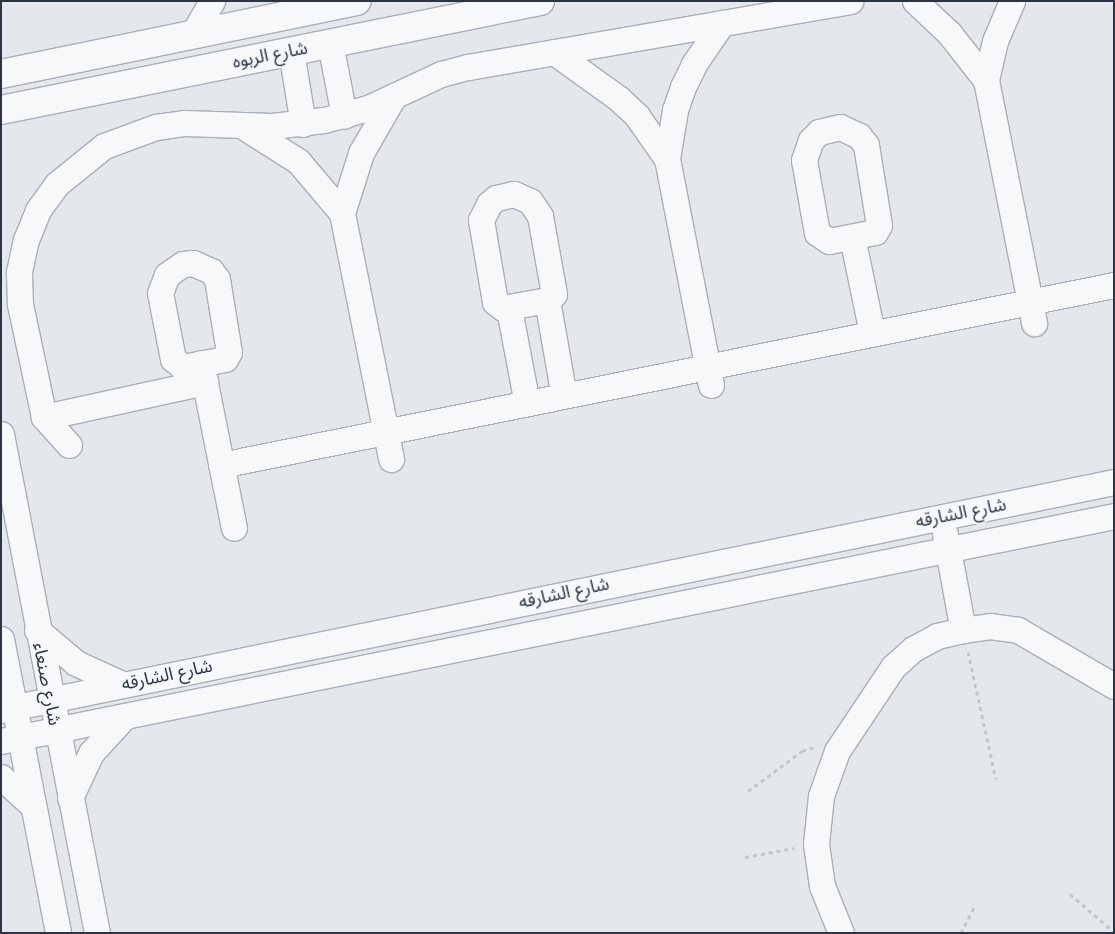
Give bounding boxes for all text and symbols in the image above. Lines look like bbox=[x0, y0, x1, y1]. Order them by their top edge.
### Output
street label: شارع الربوه bbox=[231, 37, 309, 73]
street label: شارع الشارقه bbox=[914, 494, 1008, 532]
street label: شارع الشارقه bbox=[517, 573, 611, 613]
street label: شارع صنعاء bbox=[28, 641, 66, 727]
street label: شارع الشارقه bbox=[120, 655, 214, 695]

